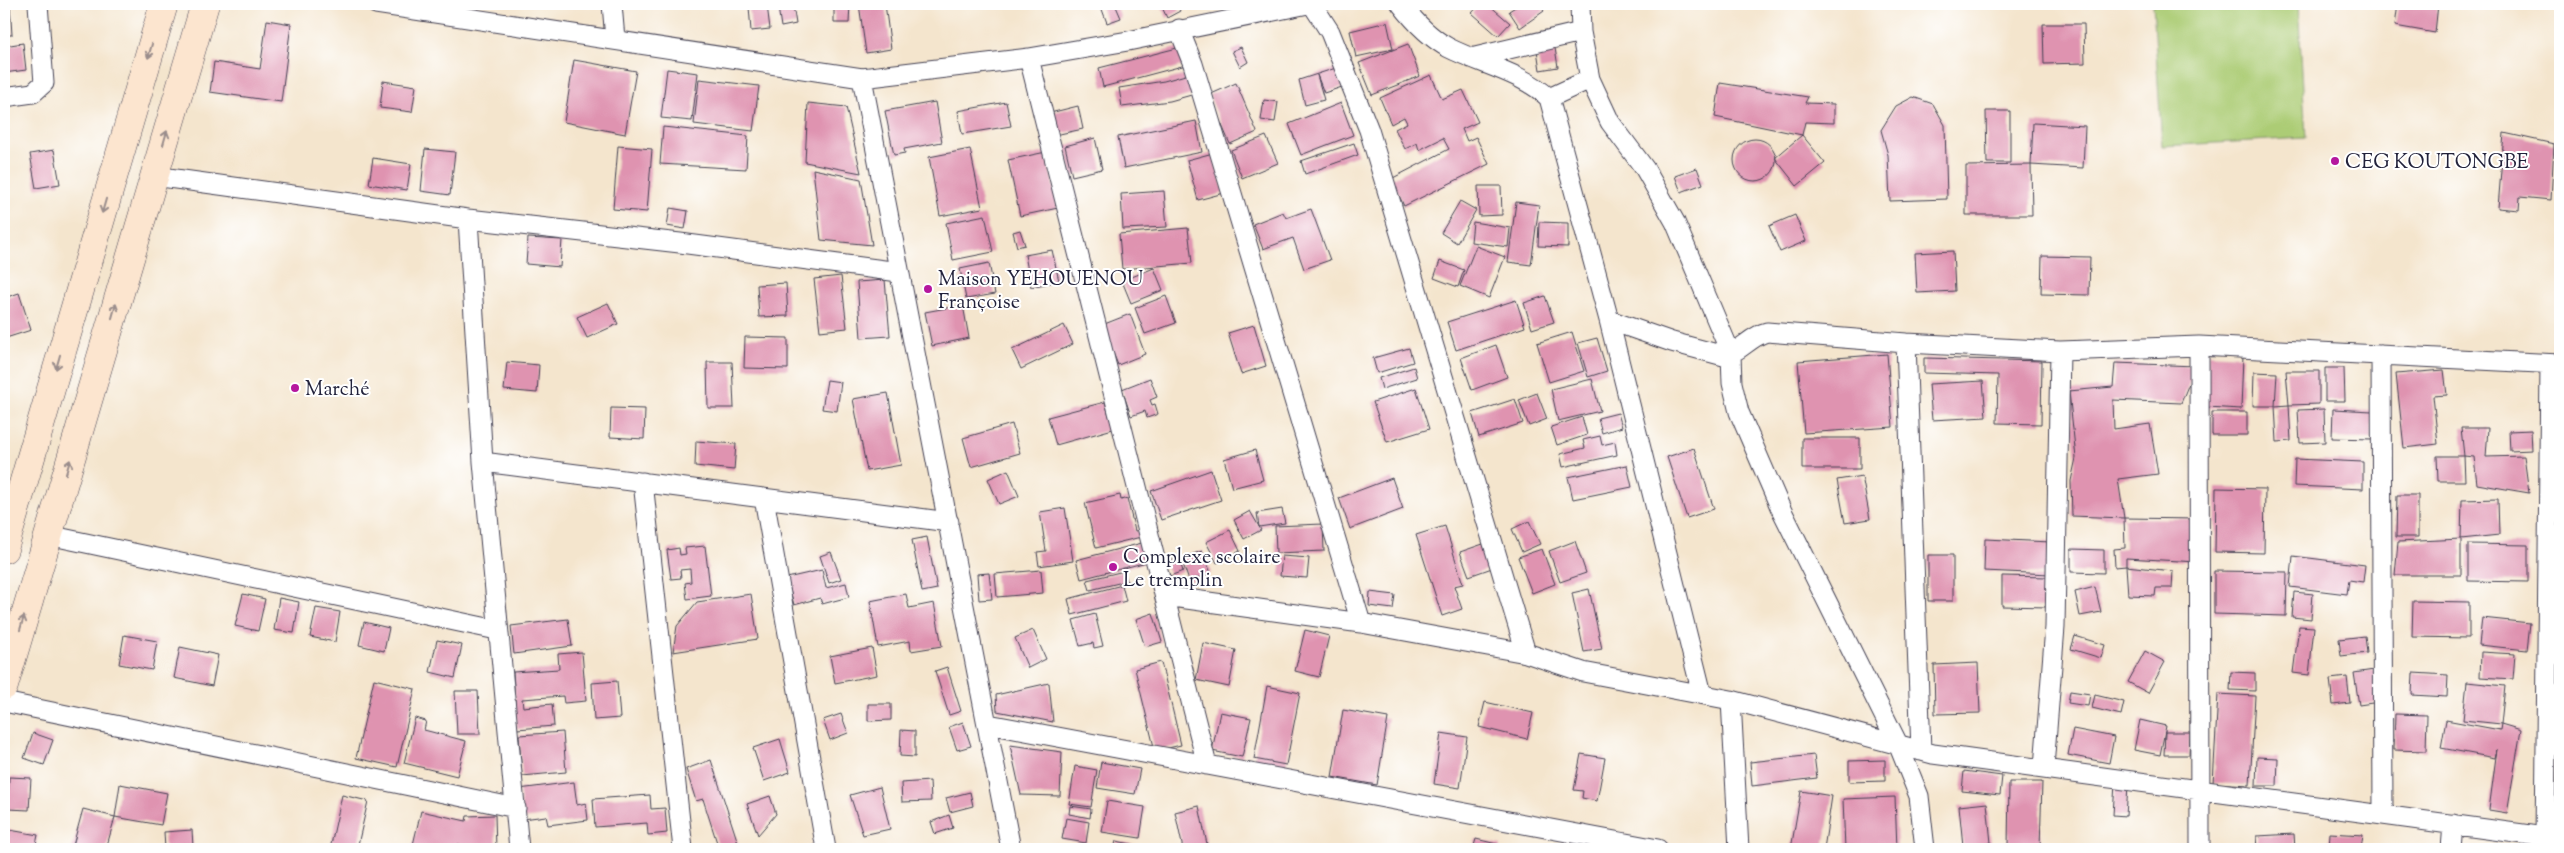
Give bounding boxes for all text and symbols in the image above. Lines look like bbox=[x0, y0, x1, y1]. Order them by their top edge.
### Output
one-way arrow bbox=[144, 42, 154, 58]
one-way arrow bbox=[160, 131, 170, 147]
place label: CEG KOUTONGBE bbox=[2345, 149, 2529, 178]
marker: CEG KOUTONGBE bbox=[2329, 155, 2341, 167]
one-way arrow bbox=[99, 198, 109, 214]
place label: Maison YEHOUENOU Françoise bbox=[938, 266, 1143, 318]
marker: Maison YEHOUENOU Françoise bbox=[922, 283, 934, 295]
one-way arrow bbox=[110, 303, 120, 319]
one-way arrow bbox=[53, 354, 63, 370]
place label: Marché bbox=[305, 376, 370, 405]
marker: Marché bbox=[289, 382, 301, 394]
one-way arrow bbox=[64, 459, 74, 475]
place label: Complexe scolaire Le tremplin bbox=[1123, 544, 1281, 596]
marker: Complexe scolaire Le tremplin bbox=[1107, 561, 1119, 573]
one-way arrow bbox=[18, 615, 28, 631]

